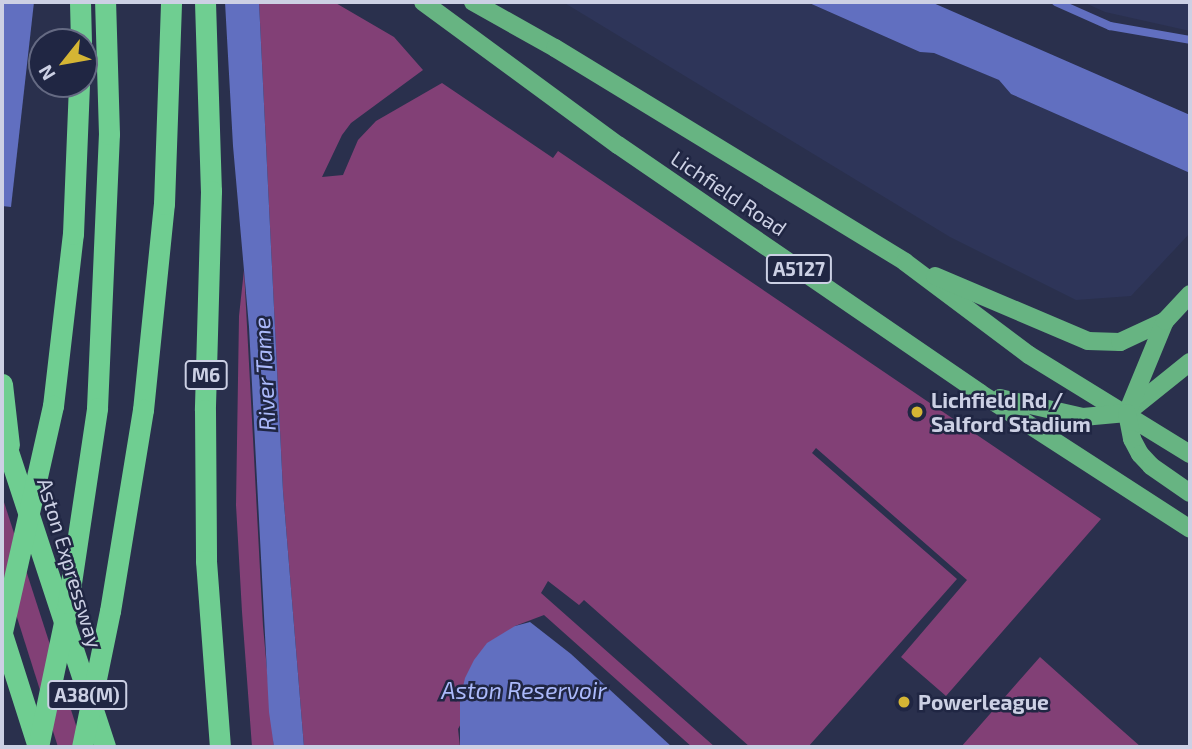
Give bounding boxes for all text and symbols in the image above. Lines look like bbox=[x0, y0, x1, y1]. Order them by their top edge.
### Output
north arrow bbox=[28, 28, 98, 98]
text: N bbox=[33, 61, 60, 85]
street label: Lichfield Road bbox=[666, 145, 792, 241]
road number: A5127 bbox=[766, 254, 832, 284]
water label: River Tame bbox=[247, 316, 281, 432]
road number: M6 bbox=[183, 360, 229, 390]
place label: Lichfield Rd / Salford Stadium bbox=[931, 387, 1091, 437]
marker: Lichfield Rd / Salford Stadium bbox=[909, 404, 925, 420]
street label: Aston Expressway bbox=[32, 475, 108, 651]
water label: Aston Reservoir bbox=[441, 676, 607, 704]
road number: A38(M) bbox=[47, 680, 127, 710]
place label: Powerleague bbox=[918, 689, 1049, 715]
marker: Powerleague bbox=[896, 694, 912, 710]

